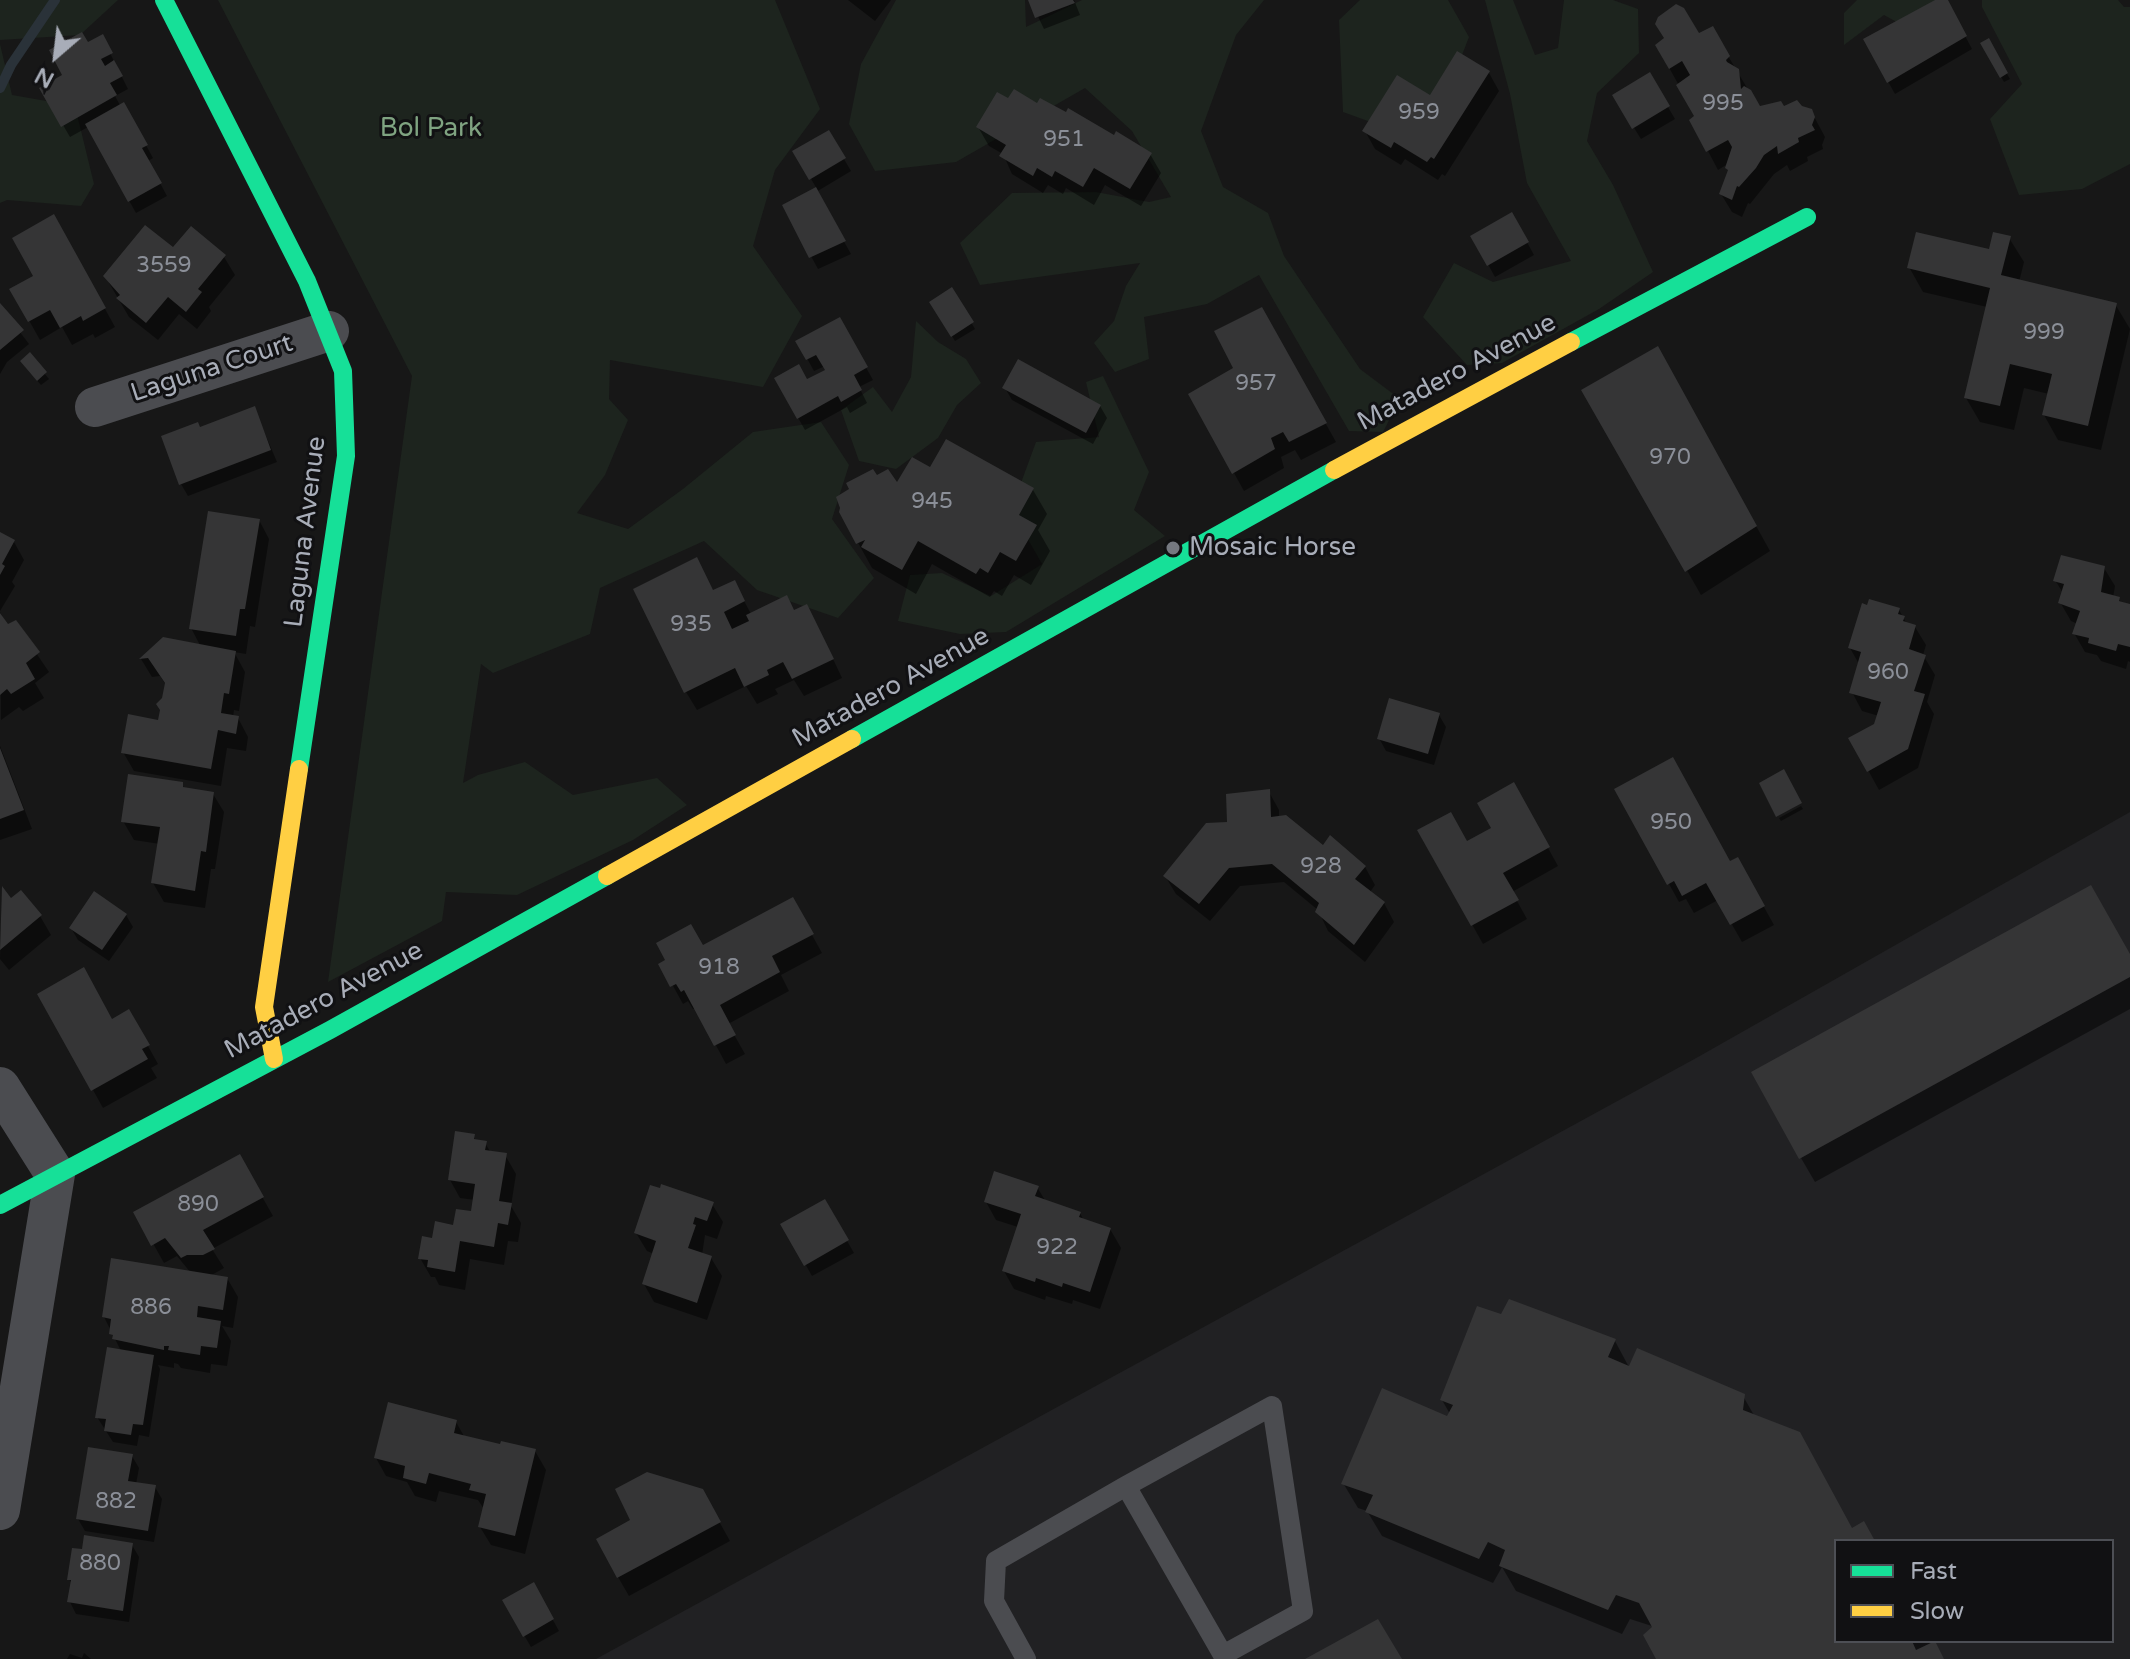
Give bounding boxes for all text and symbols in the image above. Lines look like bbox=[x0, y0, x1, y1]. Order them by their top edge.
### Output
north arrow bbox=[16, 16, 96, 96]
text: N bbox=[31, 62, 59, 93]
house number: 995 bbox=[1702, 91, 1744, 117]
house number: 959 bbox=[1398, 100, 1440, 126]
park label: Bol Park bbox=[380, 113, 482, 145]
house number: 951 bbox=[1043, 127, 1085, 153]
house number: 3559 bbox=[136, 253, 192, 279]
street label: Matadero Avenue bbox=[1352, 308, 1562, 438]
house number: 999 bbox=[2023, 320, 2065, 346]
street label: Laguna Court bbox=[127, 328, 297, 410]
house number: 957 bbox=[1235, 371, 1277, 397]
street label: Laguna Avenue bbox=[279, 435, 333, 629]
house number: 970 bbox=[1649, 445, 1691, 471]
house number: 945 bbox=[911, 489, 953, 515]
place label: Mosaic Horse bbox=[1189, 532, 1356, 564]
marker: Mosaic Horse bbox=[1164, 539, 1182, 557]
house number: 935 bbox=[670, 612, 712, 638]
street label: Matadero Avenue bbox=[787, 621, 995, 755]
house number: 960 bbox=[1867, 660, 1909, 686]
house number: 950 bbox=[1650, 810, 1692, 836]
house number: 928 bbox=[1300, 854, 1342, 880]
street label: Matadero Avenue bbox=[219, 936, 429, 1066]
house number: 918 bbox=[698, 955, 740, 981]
house number: 890 bbox=[177, 1192, 219, 1218]
house number: 922 bbox=[1036, 1235, 1078, 1261]
house number: 886 bbox=[130, 1295, 172, 1321]
house number: 882 bbox=[95, 1489, 137, 1515]
legend bbox=[1834, 1539, 2114, 1643]
house number: 880 bbox=[79, 1551, 121, 1577]
text: Fast bbox=[1910, 1557, 1957, 1586]
text: Slow bbox=[1910, 1597, 1964, 1626]

